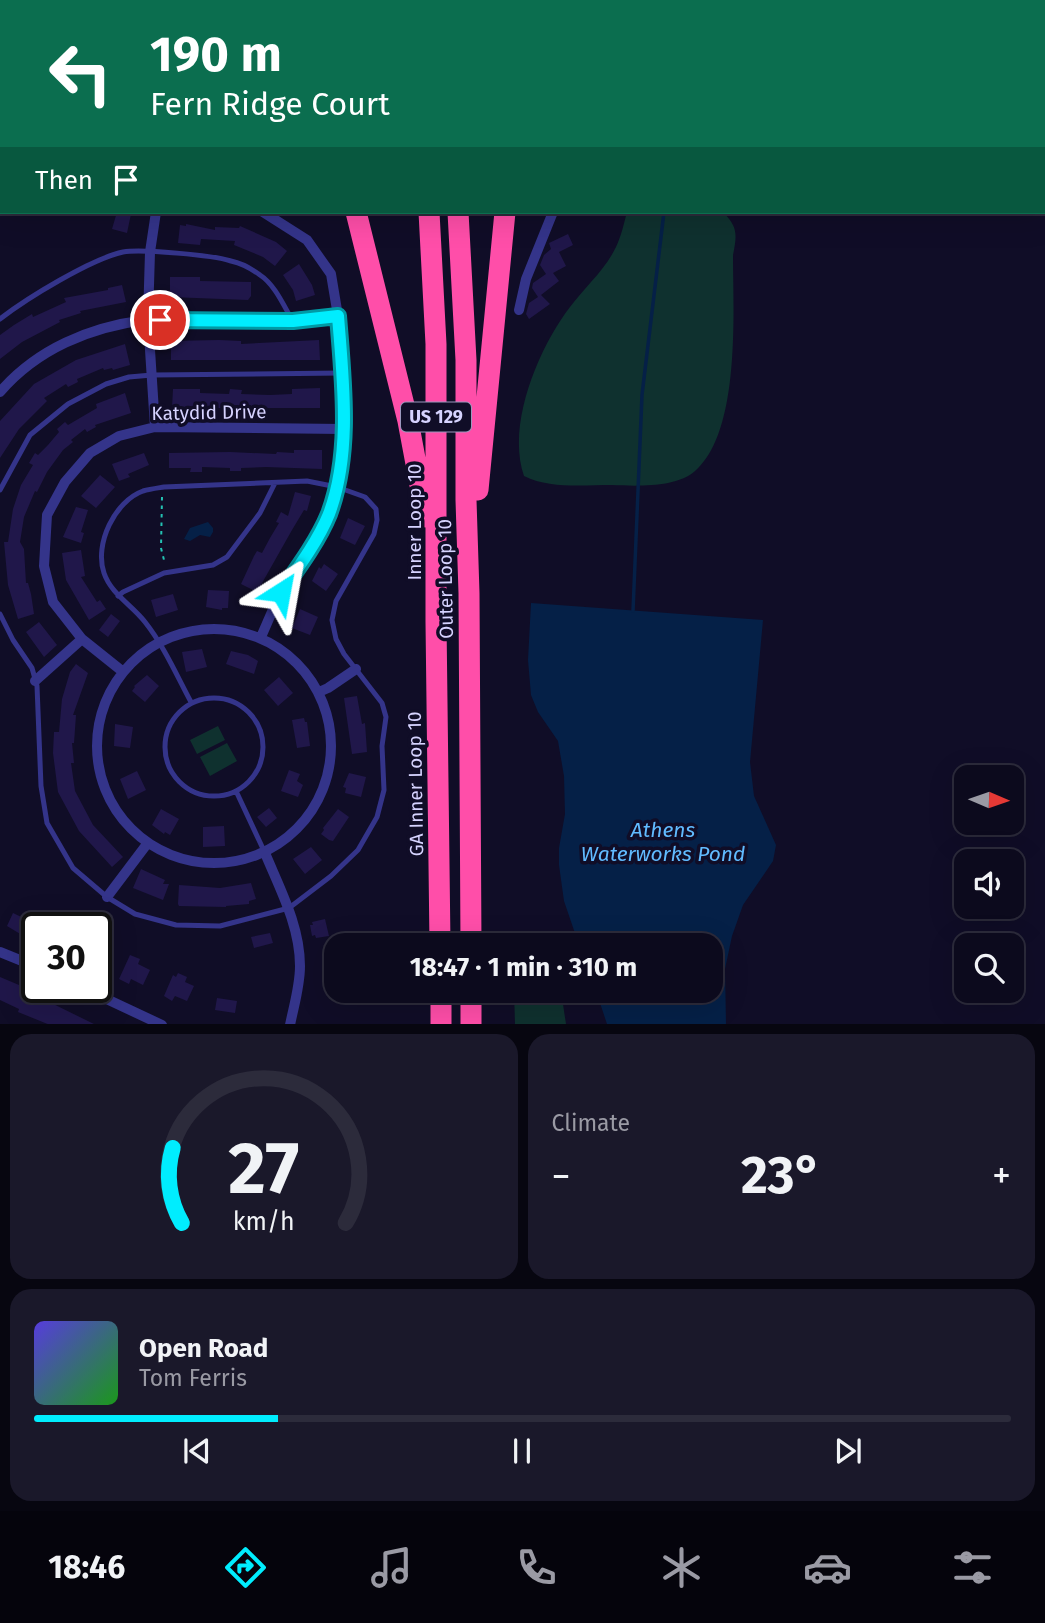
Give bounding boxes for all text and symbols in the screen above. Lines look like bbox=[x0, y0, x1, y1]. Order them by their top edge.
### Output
text: 190 m bbox=[150, 25, 282, 84]
icon: left bbox=[35, 28, 126, 119]
text: Fern Ridge Court bbox=[150, 85, 390, 123]
icon: arrive bbox=[107, 161, 145, 199]
text: Then bbox=[35, 165, 93, 196]
pin bbox=[130, 290, 190, 350]
icon: arrive bbox=[141, 301, 179, 339]
street label: Katydid Drive bbox=[151, 400, 267, 425]
road number: US 129 bbox=[401, 402, 471, 432]
street label: Inner Loop 10 bbox=[403, 464, 426, 580]
street label: Outer Loop 10 bbox=[433, 519, 458, 639]
position arrow bbox=[244, 555, 318, 629]
street label: GA Inner Loop 10 bbox=[403, 711, 428, 857]
north arrow bbox=[954, 765, 1024, 835]
map controls bbox=[954, 765, 1024, 1003]
water label: Athens Waterworks Pond bbox=[581, 817, 745, 867]
button: sound bbox=[954, 849, 1024, 919]
speed limit sign: 30 bbox=[21, 912, 112, 1003]
button: search bbox=[954, 933, 1024, 1003]
text: 18:47 · 1 min · 310 m bbox=[410, 952, 637, 983]
text: Climate bbox=[552, 1109, 630, 1137]
text: 27 bbox=[228, 1125, 299, 1212]
text: 23° bbox=[741, 1144, 822, 1207]
text: − bbox=[552, 1153, 571, 1199]
text: + bbox=[992, 1153, 1011, 1199]
text: km/h bbox=[233, 1206, 295, 1236]
text: Open Road bbox=[139, 1333, 268, 1364]
text: Tom Ferris bbox=[139, 1364, 247, 1392]
icon: previous bbox=[178, 1432, 216, 1470]
icon: pause bbox=[503, 1432, 541, 1470]
icon: next bbox=[829, 1432, 867, 1470]
icon: directions bbox=[221, 1543, 270, 1592]
icon: music bbox=[367, 1543, 416, 1592]
icon: phone bbox=[512, 1543, 561, 1592]
icon: climate bbox=[657, 1543, 706, 1592]
icon: car bbox=[803, 1543, 852, 1592]
icon: filters bbox=[948, 1543, 997, 1592]
text: 18:46 bbox=[48, 1548, 125, 1586]

